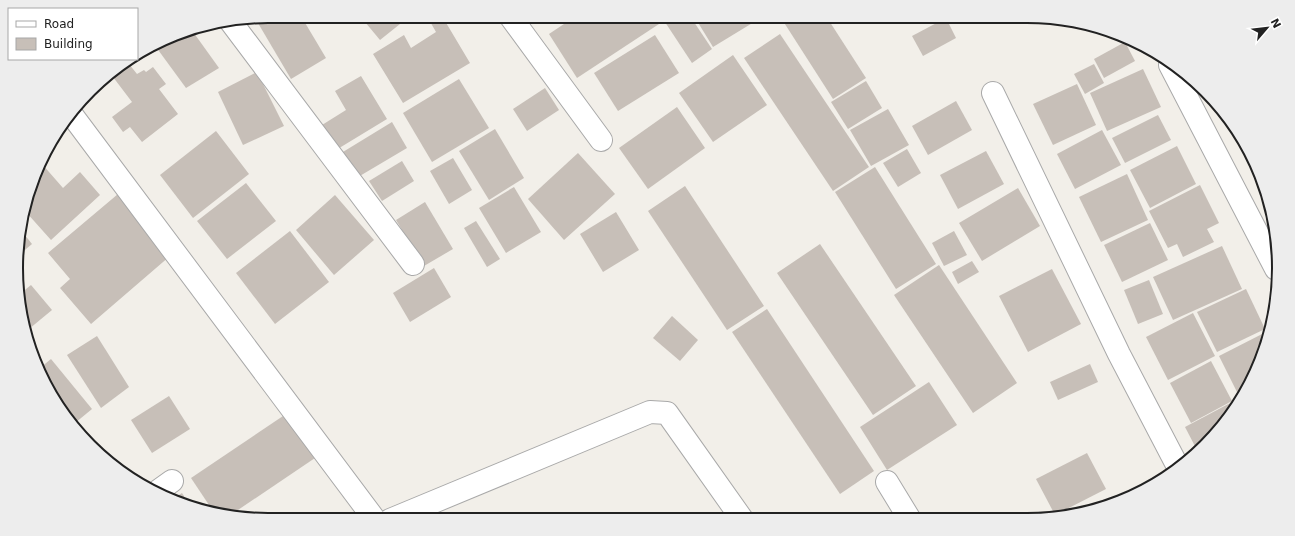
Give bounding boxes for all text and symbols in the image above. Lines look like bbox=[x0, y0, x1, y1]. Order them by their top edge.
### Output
legend bbox=[8, 8, 138, 60]
north arrow bbox=[1247, 8, 1287, 48]
text: N bbox=[1267, 16, 1283, 31]
text: Road bbox=[44, 17, 74, 31]
text: Building bbox=[44, 37, 93, 51]

